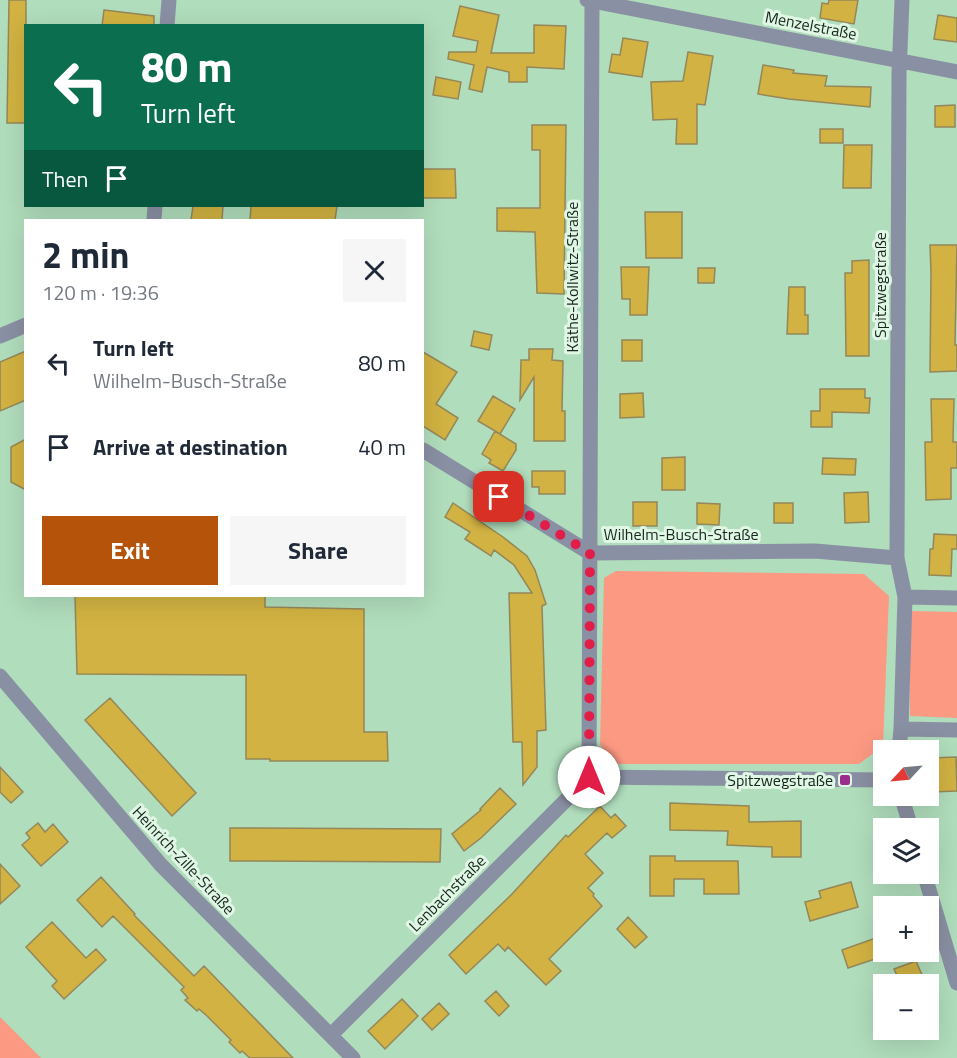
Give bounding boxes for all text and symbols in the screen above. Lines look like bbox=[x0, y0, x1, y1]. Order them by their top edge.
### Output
street label: Menzelstraße bbox=[763, 4, 859, 46]
text: 80 m bbox=[141, 34, 233, 98]
icon: left bbox=[42, 48, 120, 126]
text: Turn left bbox=[141, 92, 235, 133]
text: Then bbox=[42, 162, 88, 196]
icon: arrive bbox=[100, 162, 133, 195]
street label: Käthe-Kollwitz-Straße bbox=[560, 202, 584, 352]
text: 2 min bbox=[42, 227, 129, 282]
street label: Spitzwegstraße bbox=[868, 232, 892, 338]
button: close bbox=[343, 239, 406, 302]
text: 120 m · 19:36 bbox=[42, 277, 159, 308]
text: Turn left bbox=[93, 331, 174, 365]
text: 80 m bbox=[358, 346, 406, 380]
icon: left bbox=[42, 347, 75, 380]
text: Wilhelm-Busch-Straße bbox=[93, 365, 287, 396]
text: Arrive at destination bbox=[93, 430, 288, 464]
text: 40 m bbox=[358, 430, 406, 464]
icon: arrive bbox=[42, 431, 75, 464]
pin bbox=[473, 471, 524, 522]
icon: arrive bbox=[482, 480, 515, 513]
button: Exit bbox=[42, 516, 218, 585]
button: Share bbox=[230, 516, 406, 585]
street label: Wilhelm-Busch-Straße bbox=[603, 522, 759, 546]
north arrow bbox=[873, 740, 939, 806]
map controls bbox=[873, 740, 939, 1040]
position arrow bbox=[557, 745, 621, 809]
place label: Spitzwegstraße bbox=[727, 768, 833, 792]
marker: Spitzwegstraße bbox=[838, 773, 852, 787]
street label: Heinrich-Zille-Straße bbox=[127, 800, 241, 920]
button: layers bbox=[873, 818, 939, 884]
street label: Lenbachstraße bbox=[403, 849, 491, 937]
button: + bbox=[873, 896, 939, 962]
button: − bbox=[873, 974, 939, 1040]

